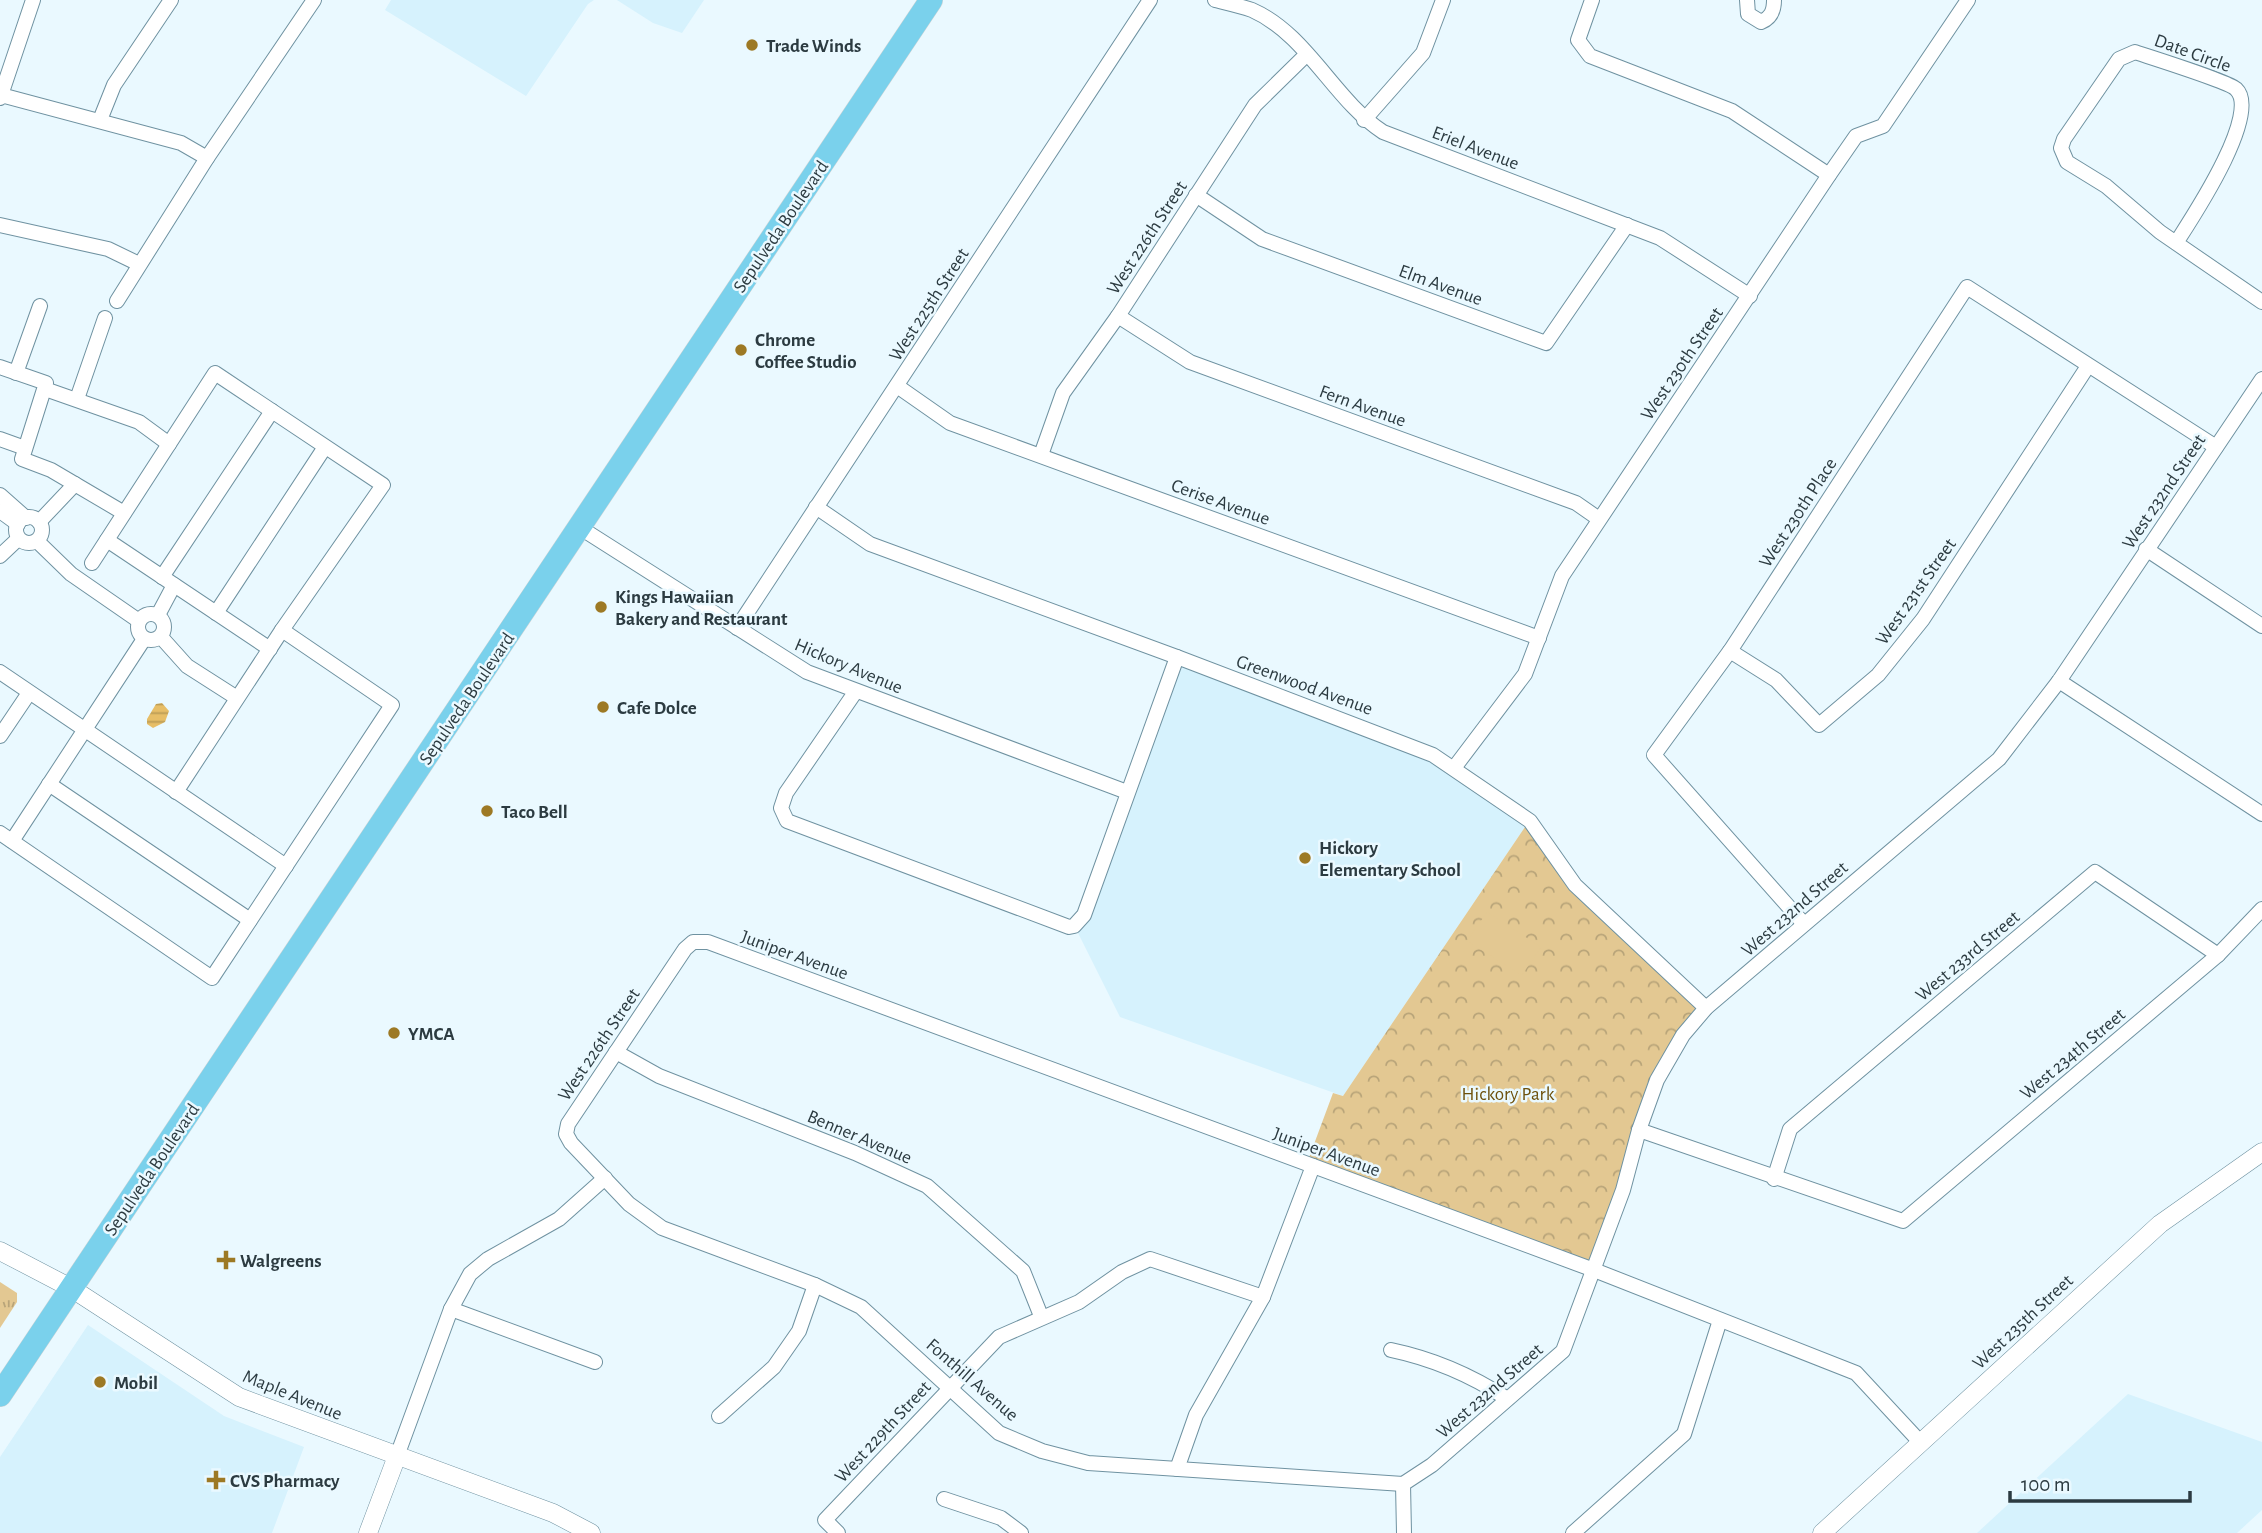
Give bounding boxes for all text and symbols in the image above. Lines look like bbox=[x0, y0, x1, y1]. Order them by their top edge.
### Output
street label: Date Circle bbox=[2152, 31, 2233, 76]
marker: Trade Winds bbox=[744, 37, 760, 53]
place label: Trade Winds bbox=[766, 37, 861, 56]
street label: Eriel Avenue bbox=[1429, 123, 1522, 174]
street label: Sepulveda Boulevard bbox=[730, 157, 832, 296]
street label: West 226th Street bbox=[1104, 178, 1191, 298]
street label: West 225th Street bbox=[886, 245, 973, 365]
street label: Elm Avenue bbox=[1396, 262, 1485, 309]
street label: West 230th Street bbox=[1638, 304, 1727, 424]
place label: Chrome Coffee Studio bbox=[755, 331, 857, 372]
marker: Chrome Coffee Studio bbox=[733, 342, 749, 358]
street label: Fern Avenue bbox=[1317, 382, 1408, 431]
street label: West 232nd Street bbox=[2119, 431, 2210, 553]
street label: West 230th Place bbox=[1756, 455, 1841, 571]
street label: Cerise Avenue bbox=[1169, 476, 1272, 529]
street label: West 231st Street bbox=[1873, 535, 1960, 649]
place label: Kings Hawaiian Bakery and Restaurant bbox=[615, 588, 788, 629]
marker: Kings Hawaiian Bakery and Restaurant bbox=[593, 599, 609, 615]
street label: Sepulveda Boulevard bbox=[416, 629, 518, 768]
street label: Hickory Avenue bbox=[792, 635, 905, 698]
street label: Greenwood Avenue bbox=[1234, 652, 1375, 719]
marker: Cafe Dolce bbox=[595, 699, 611, 715]
place label: Cafe Dolce bbox=[617, 699, 697, 718]
marker: Taco Bell bbox=[479, 803, 495, 819]
place label: Taco Bell bbox=[501, 803, 568, 822]
place label: Hickory Elementary School bbox=[1319, 839, 1461, 880]
marker: Hickory Elementary School bbox=[1297, 850, 1313, 866]
street label: West 232nd Street bbox=[1738, 858, 1852, 960]
street label: West 233rd Street bbox=[1912, 907, 2024, 1005]
street label: Juniper Avenue bbox=[738, 927, 851, 984]
street label: West 226th Street bbox=[555, 985, 644, 1105]
street label: West 234th Street bbox=[2017, 1005, 2129, 1103]
marker: YMCA bbox=[386, 1025, 402, 1041]
place label: YMCA bbox=[408, 1025, 455, 1044]
park label: Hickory Park bbox=[1462, 1085, 1555, 1104]
street label: Sepulveda Boulevard bbox=[101, 1100, 203, 1239]
street label: Benner Avenue bbox=[804, 1107, 914, 1168]
street label: Juniper Avenue bbox=[1270, 1124, 1383, 1181]
marker: Walgreens bbox=[218, 1252, 234, 1268]
place label: Walgreens bbox=[240, 1252, 322, 1271]
street label: West 235th Street bbox=[1969, 1271, 2077, 1373]
street label: Fonthill Avenue bbox=[922, 1335, 1022, 1425]
street label: West 232nd Street bbox=[1433, 1340, 1547, 1442]
street label: Maple Avenue bbox=[240, 1367, 345, 1424]
marker: Mobil bbox=[92, 1374, 108, 1390]
place label: Mobil bbox=[114, 1374, 158, 1393]
street label: West 229th Street bbox=[831, 1378, 935, 1486]
scale bar bbox=[2010, 1460, 2190, 1504]
marker: CVS Pharmacy bbox=[208, 1472, 224, 1488]
place label: CVS Pharmacy bbox=[230, 1472, 340, 1491]
text: 100 m bbox=[2021, 1474, 2071, 1495]

